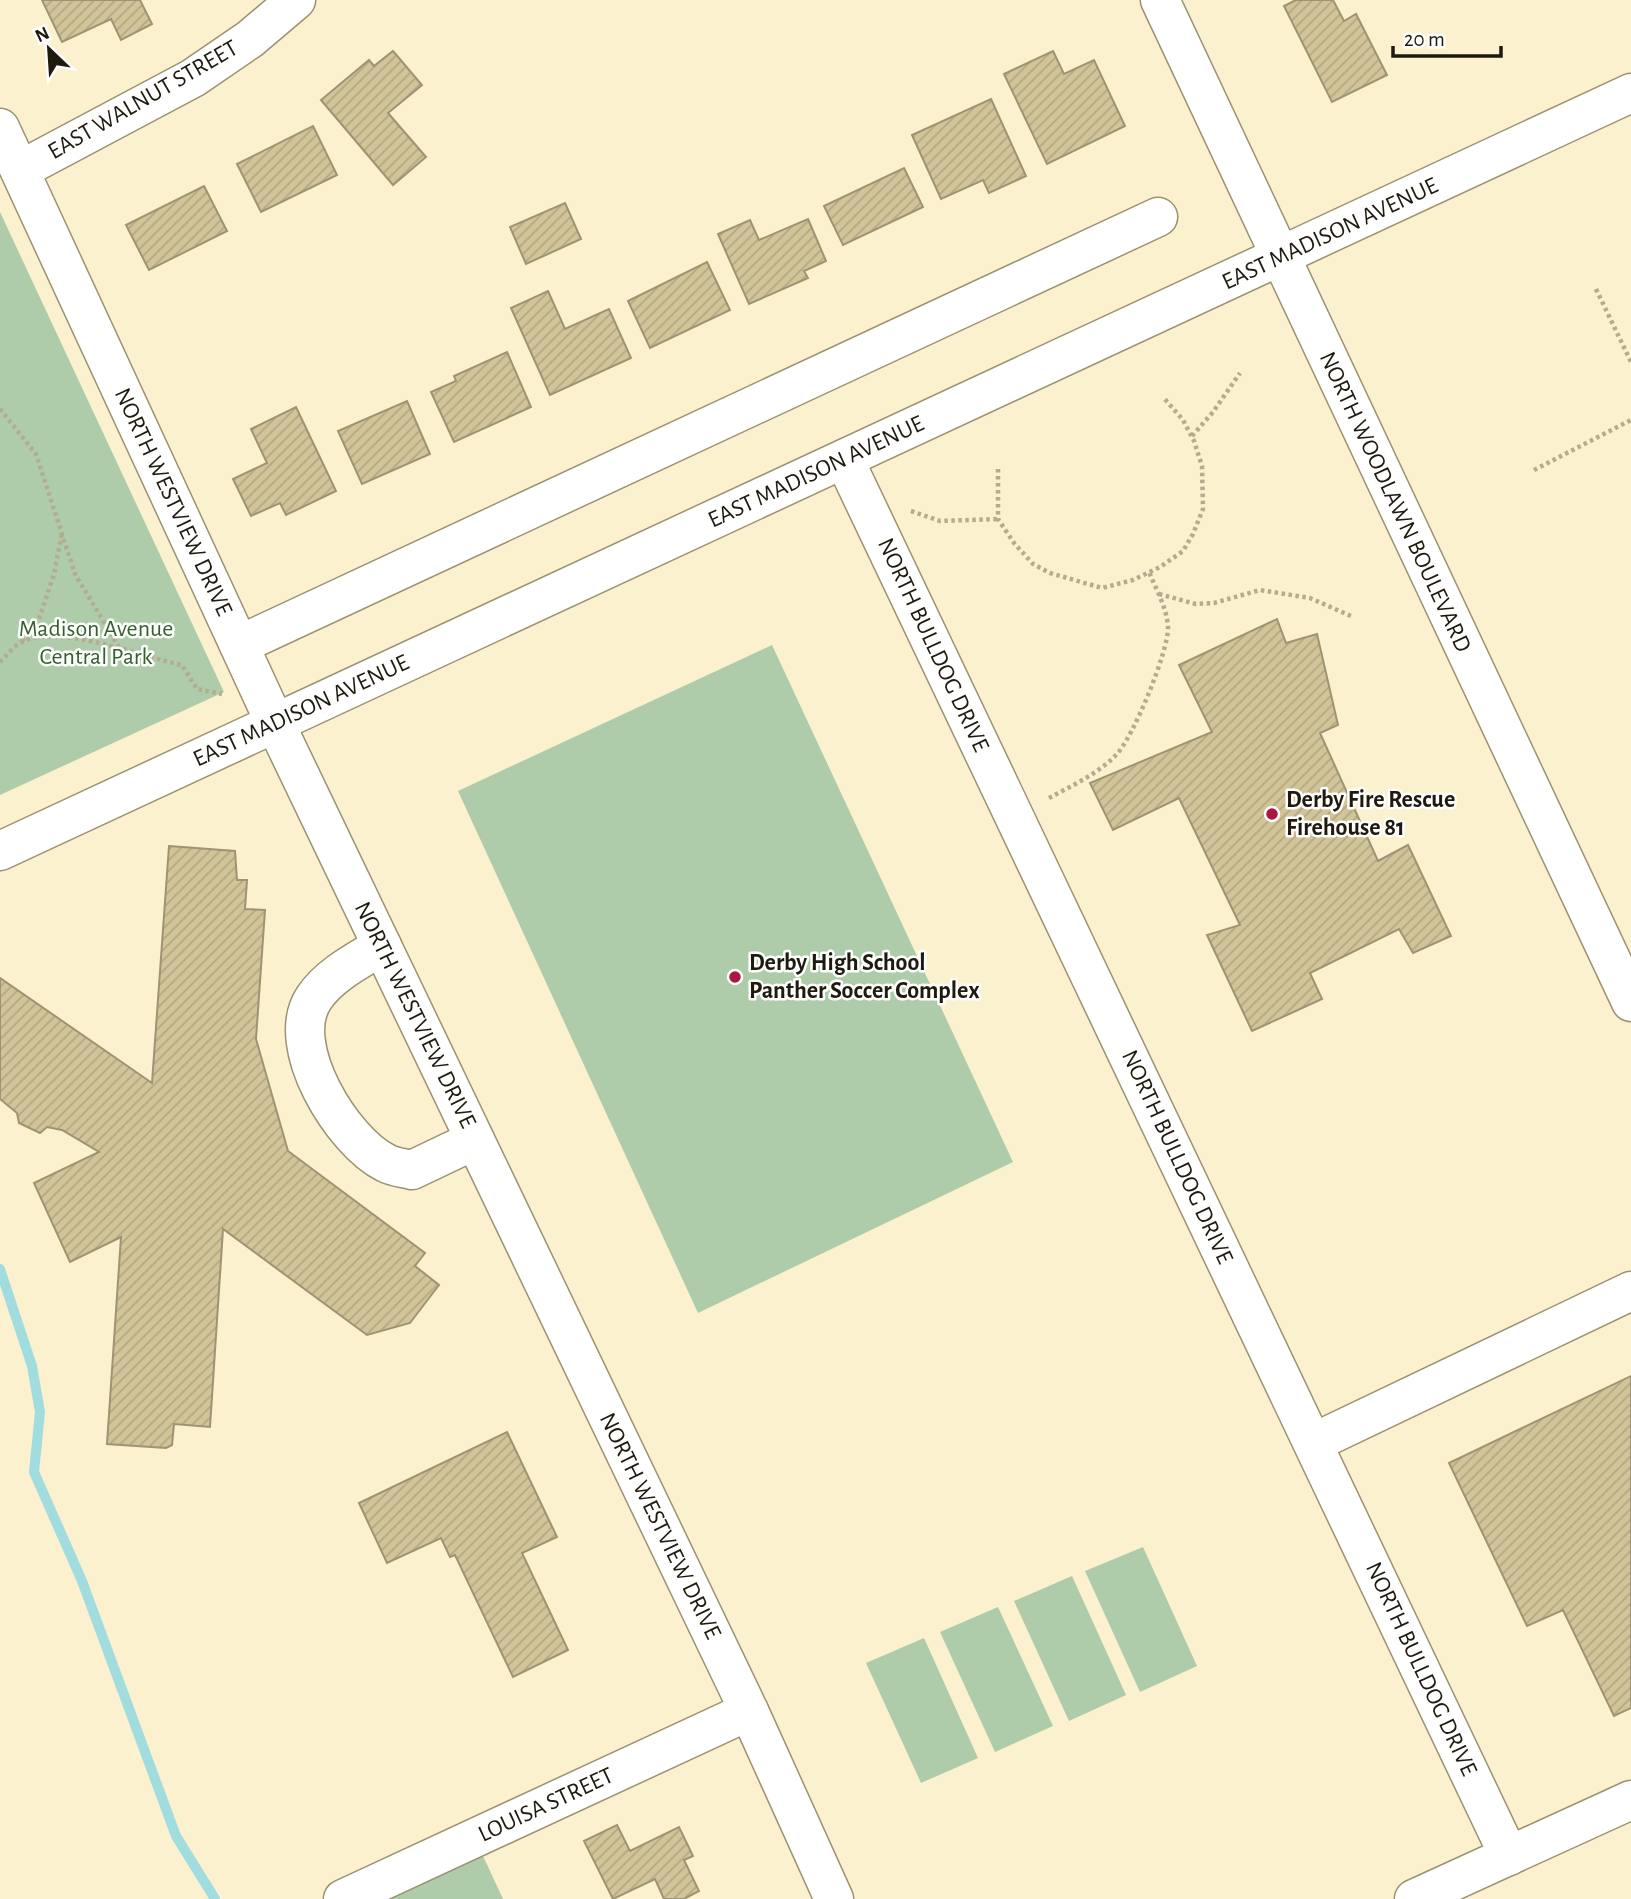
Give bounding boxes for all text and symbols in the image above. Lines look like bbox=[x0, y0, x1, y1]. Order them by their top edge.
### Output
north arrow bbox=[14, 14, 84, 84]
scale bar bbox=[1393, 14, 1502, 58]
text: 20 m bbox=[1404, 29, 1445, 50]
street label: EAST WALNUT STREET bbox=[43, 34, 243, 166]
street label: EAST MADISON AVENUE bbox=[1218, 173, 1442, 295]
street label: NORTH WOODLAWN BOULEVARD bbox=[1315, 348, 1475, 656]
street label: NORTH WESTVIEW DRIVE bbox=[110, 384, 237, 620]
street label: EAST MADISON AVENUE bbox=[704, 411, 928, 533]
street label: NORTH BULLDOG DRIVE bbox=[873, 534, 993, 756]
park label: Madison Avenue Central Park bbox=[19, 617, 173, 669]
street label: EAST MADISON AVENUE bbox=[189, 650, 413, 772]
place label: Derby Fire Rescue Firehouse 81 bbox=[1286, 788, 1455, 840]
marker: Derby Fire Rescue Firehouse 81 bbox=[1264, 806, 1280, 822]
street label: NORTH WESTVIEW DRIVE bbox=[350, 898, 480, 1132]
place label: Derby High School Panther Soccer Complex bbox=[749, 951, 979, 1003]
marker: Derby High School Panther Soccer Complex bbox=[727, 969, 743, 985]
street label: NORTH BULLDOG DRIVE bbox=[1117, 1046, 1237, 1268]
street label: NORTH WESTVIEW DRIVE bbox=[595, 1409, 725, 1643]
street label: NORTH BULLDOG DRIVE bbox=[1361, 1558, 1481, 1780]
street label: LOUISA STREET bbox=[475, 1763, 617, 1847]

